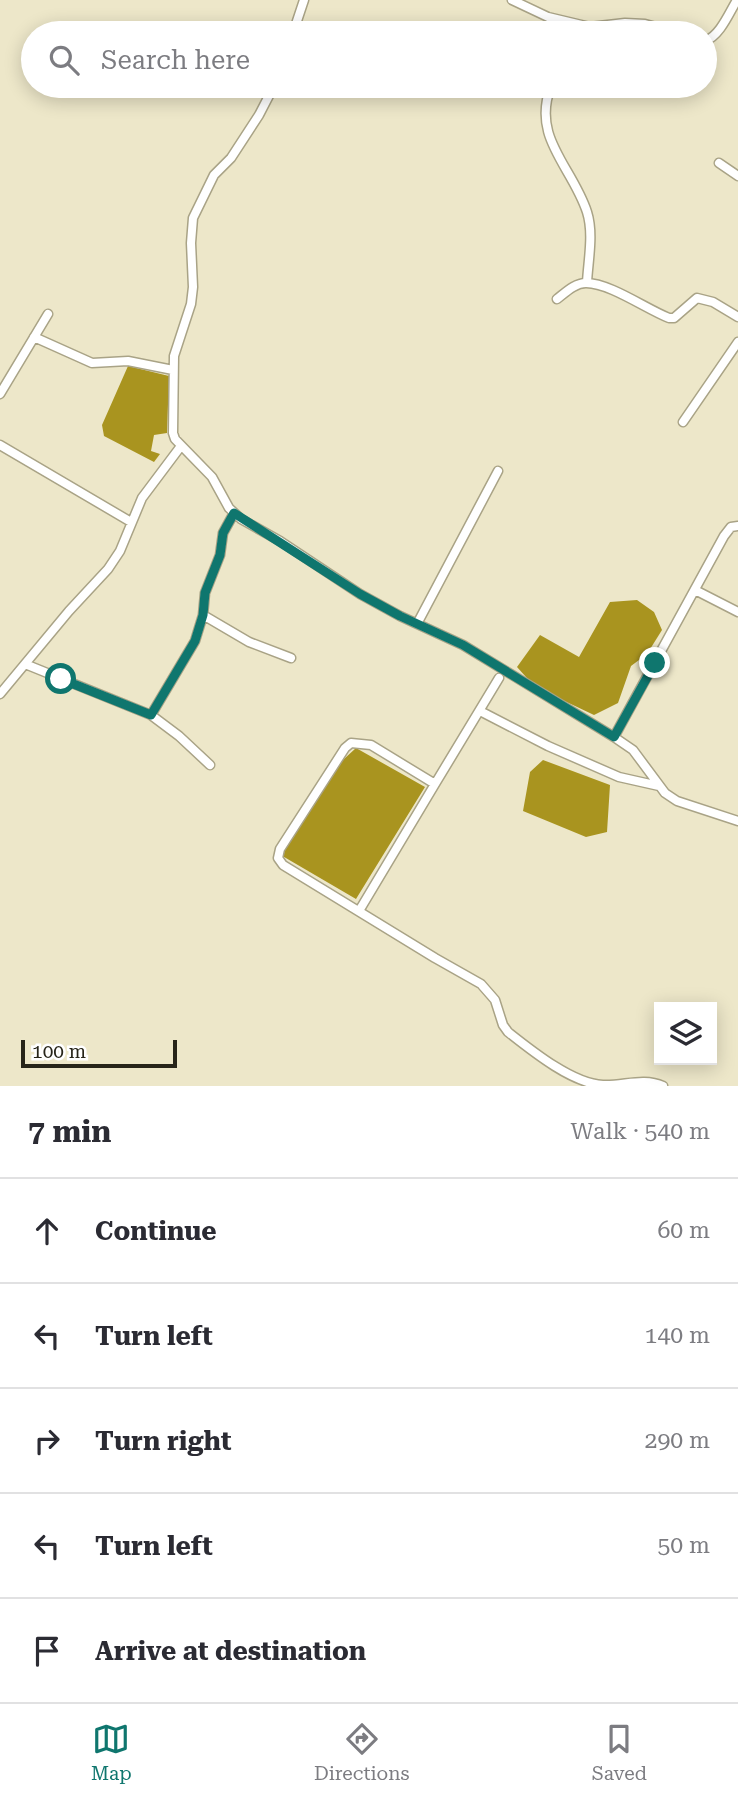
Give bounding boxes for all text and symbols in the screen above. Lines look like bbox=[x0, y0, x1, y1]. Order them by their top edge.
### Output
search box bbox=[21, 21, 717, 98]
icon: search bbox=[45, 41, 83, 79]
text: Search here bbox=[101, 45, 250, 75]
route end bbox=[639, 647, 670, 678]
route start bbox=[45, 663, 76, 694]
map controls bbox=[654, 1002, 717, 1065]
button: layers bbox=[654, 1002, 717, 1065]
scale bar bbox=[21, 1037, 177, 1069]
text: 100 m bbox=[32, 1040, 86, 1063]
text: 7 min bbox=[28, 1114, 111, 1149]
text: Walk · 540 m bbox=[571, 1118, 710, 1145]
icon: ahead bbox=[28, 1212, 66, 1250]
text: Continue bbox=[95, 1216, 217, 1246]
text: 60 m bbox=[657, 1217, 710, 1244]
icon: left bbox=[28, 1317, 66, 1355]
text: Turn left bbox=[95, 1321, 213, 1351]
text: 140 m bbox=[645, 1322, 710, 1349]
icon: right bbox=[28, 1422, 66, 1460]
text: Turn right bbox=[95, 1426, 231, 1456]
text: 290 m bbox=[645, 1427, 710, 1454]
icon: left bbox=[28, 1527, 66, 1565]
text: Turn left bbox=[95, 1531, 213, 1561]
text: 50 m bbox=[657, 1532, 710, 1559]
icon: arrive bbox=[28, 1632, 66, 1670]
text: Arrive at destination bbox=[95, 1636, 366, 1666]
tab: Map bbox=[91, 1720, 132, 1785]
tab: Directions bbox=[314, 1720, 410, 1785]
tab: Saved bbox=[592, 1720, 647, 1785]

